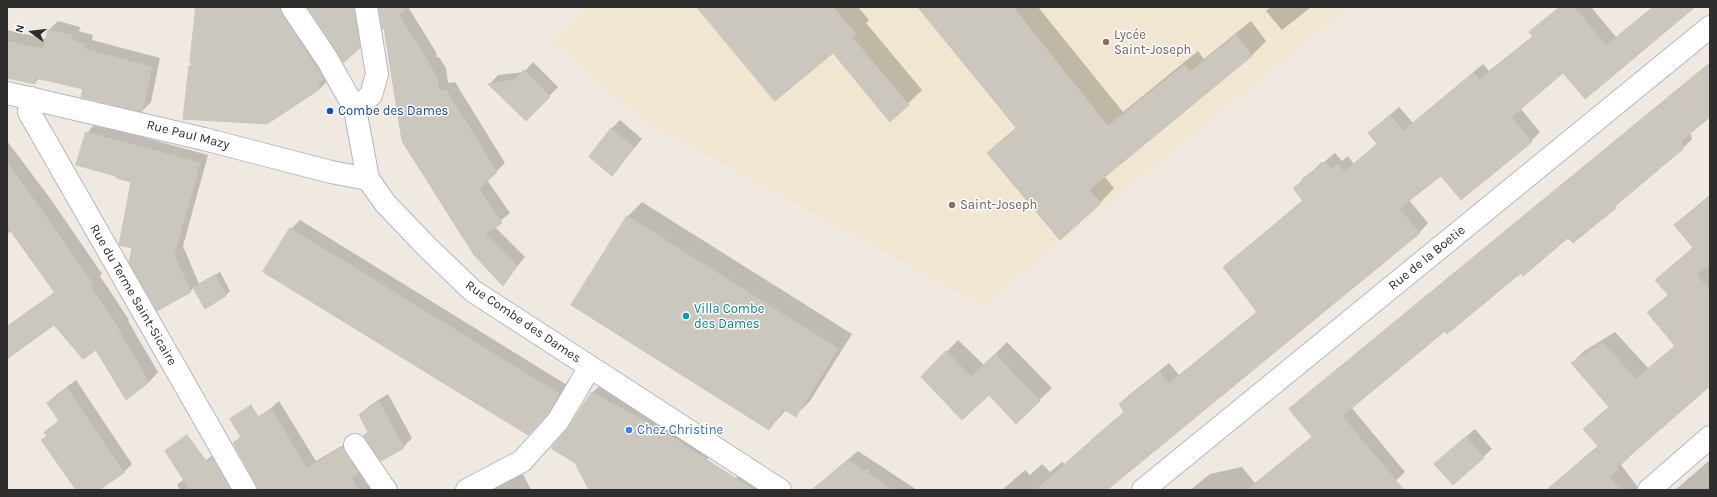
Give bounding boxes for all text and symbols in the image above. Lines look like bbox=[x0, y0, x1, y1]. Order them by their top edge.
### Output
north arrow bbox=[12, 12, 52, 52]
text: N bbox=[13, 23, 27, 34]
place label: Lycée Saint-Joseph bbox=[1114, 27, 1191, 58]
marker: Lycée Saint-Joseph bbox=[1101, 37, 1111, 47]
place label: Combe des Dames bbox=[338, 103, 448, 119]
marker: Combe des Dames bbox=[325, 106, 335, 116]
street label: Rue Paul Mazy bbox=[145, 117, 231, 153]
place label: Saint-Joseph bbox=[960, 197, 1037, 213]
marker: Saint-Joseph bbox=[947, 200, 957, 210]
street label: Rue du Terme Saint-Sicaire bbox=[86, 222, 180, 368]
street label: Rue de la Boetie bbox=[1385, 222, 1469, 294]
street label: Rue Combe des Dames bbox=[462, 278, 584, 366]
place label: Villa Combe des Dames bbox=[694, 301, 764, 332]
marker: Villa Combe des Dames bbox=[681, 311, 691, 321]
place label: Chez Christine bbox=[637, 422, 723, 438]
marker: Chez Christine bbox=[624, 425, 634, 435]

